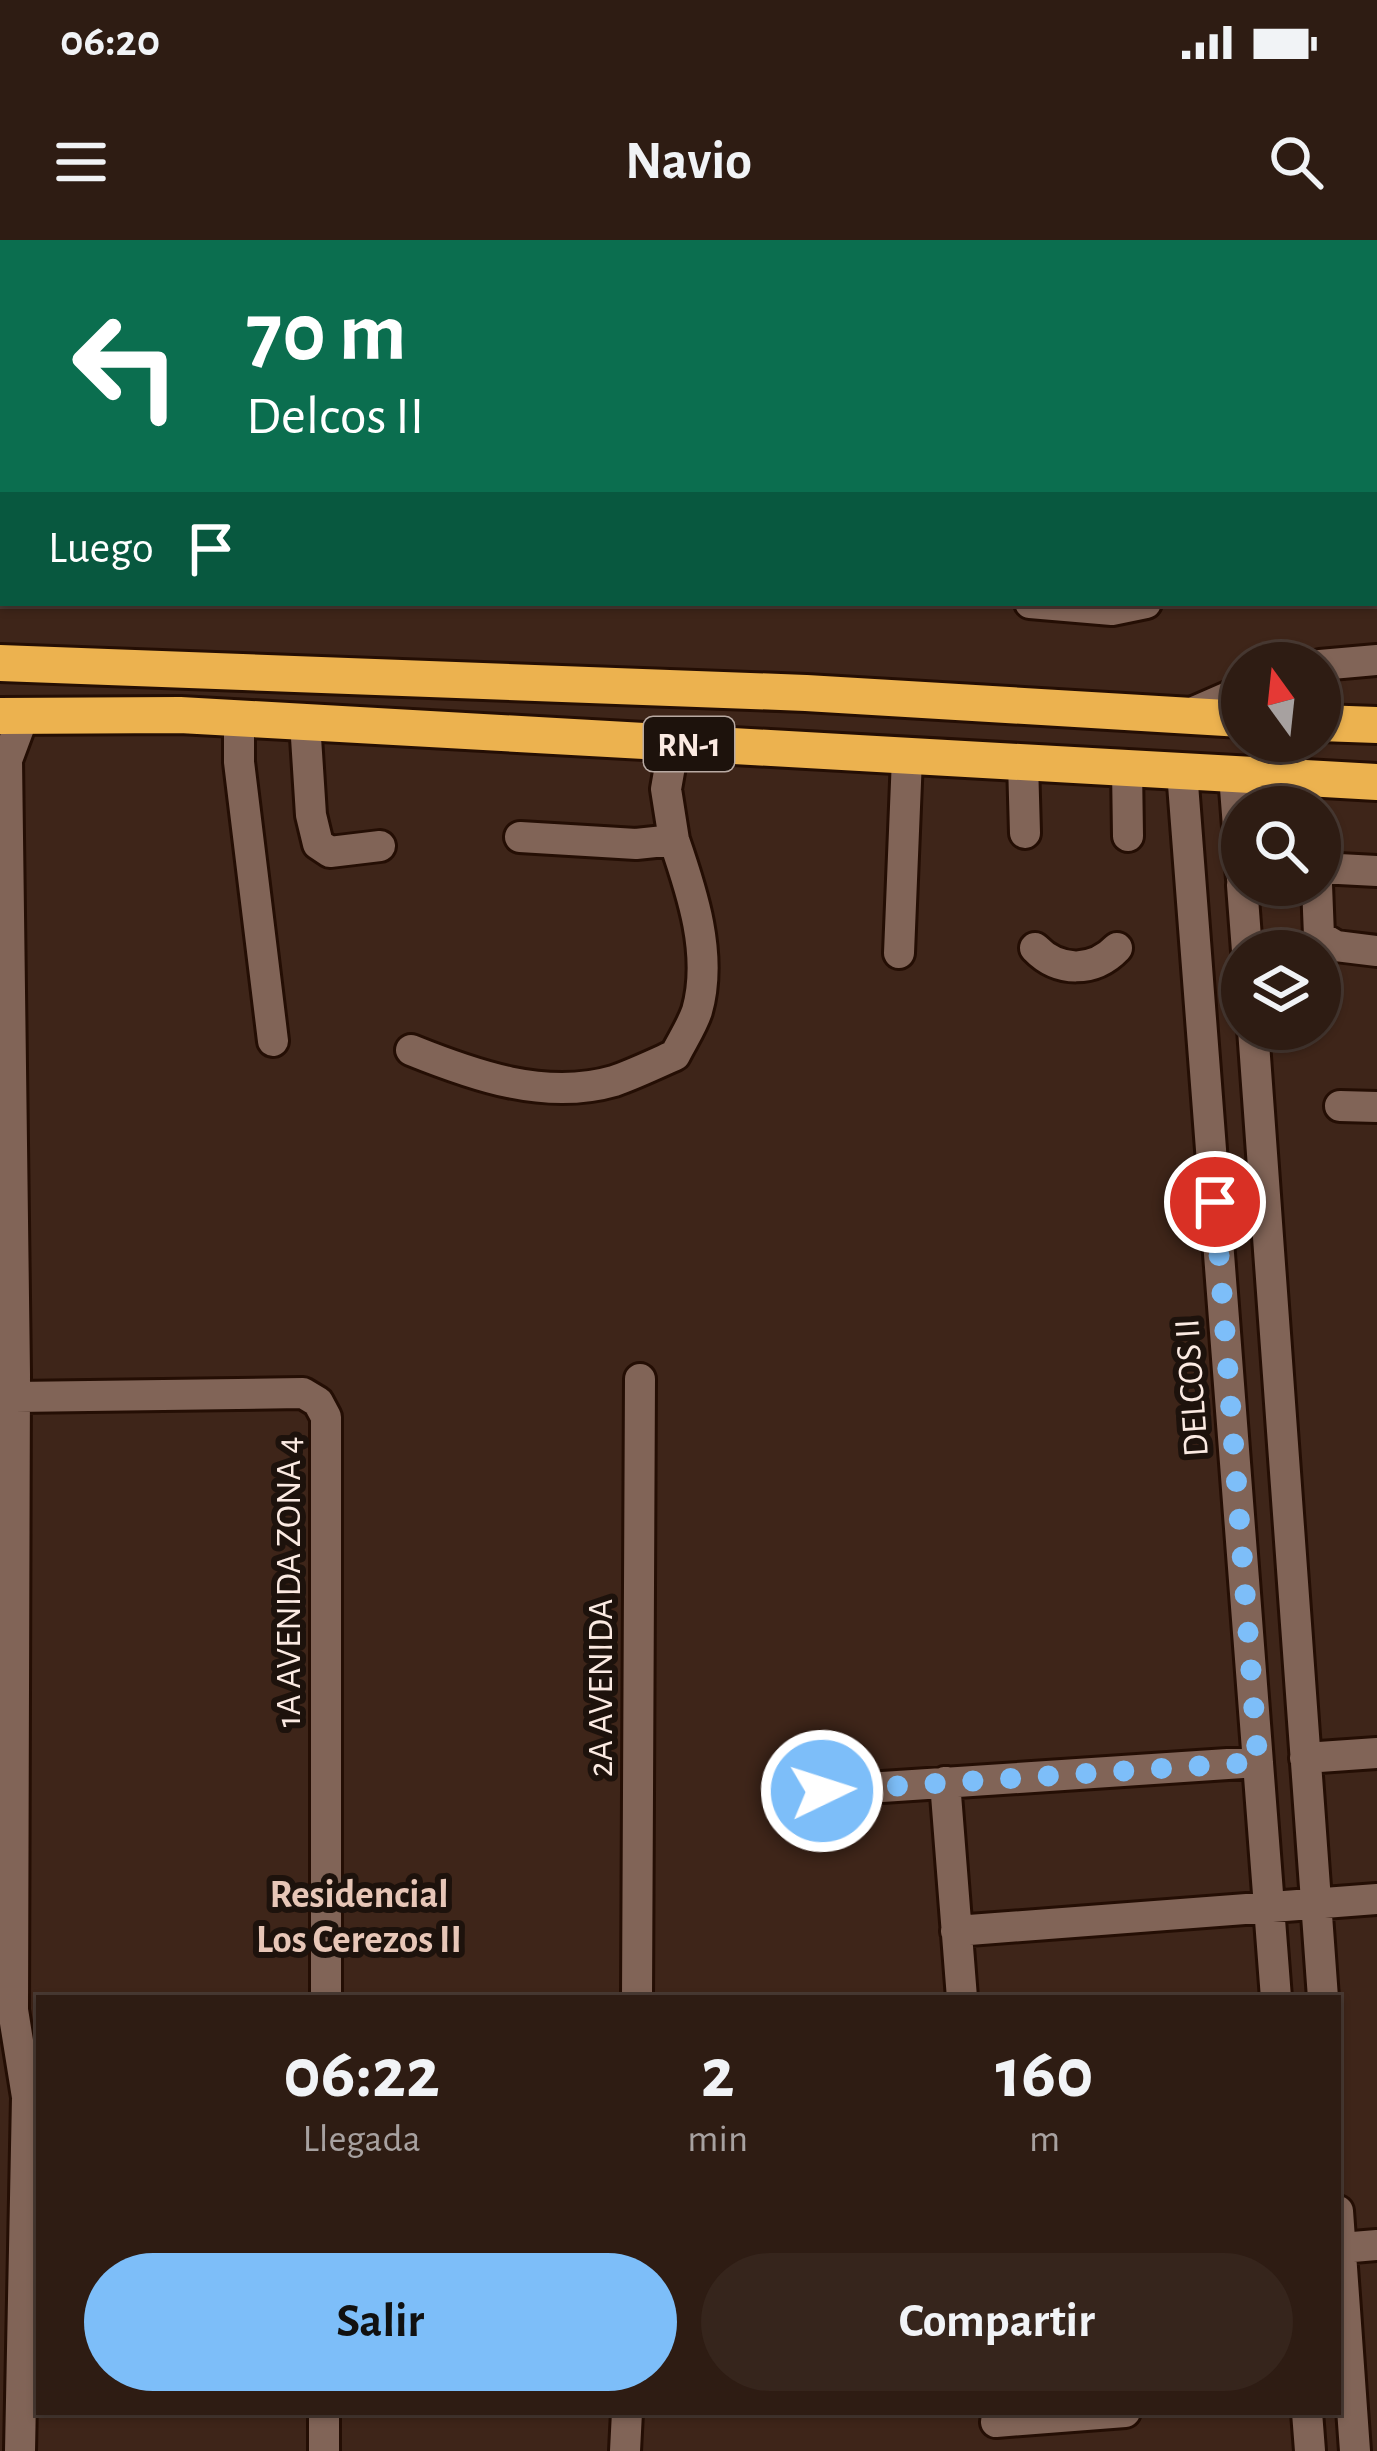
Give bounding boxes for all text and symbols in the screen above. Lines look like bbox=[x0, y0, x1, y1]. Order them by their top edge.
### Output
text: 06:20 bbox=[60, 19, 160, 64]
icon: menu bbox=[48, 129, 114, 195]
icon: search bbox=[1263, 129, 1329, 195]
text: Navio bbox=[625, 135, 752, 189]
icon: left bbox=[48, 288, 204, 444]
text: 70 m bbox=[246, 292, 407, 376]
text: Delcos II bbox=[246, 390, 424, 444]
icon: arrive bbox=[178, 516, 244, 582]
text: Luego bbox=[48, 526, 154, 571]
north arrow bbox=[1221, 642, 1341, 762]
map controls bbox=[1221, 642, 1341, 1050]
road number: RN-1 bbox=[644, 717, 734, 771]
button: search bbox=[1221, 786, 1341, 906]
button: layers bbox=[1221, 930, 1341, 1050]
pin bbox=[1164, 1151, 1266, 1253]
icon: arrive bbox=[1182, 1169, 1248, 1235]
street label: DELCOS II bbox=[1169, 1318, 1215, 1458]
street label: 1A AVENIDA ZONA 4 bbox=[271, 1436, 307, 1728]
street label: 2A AVENIDA bbox=[583, 1599, 619, 1777]
position arrow bbox=[759, 1728, 885, 1854]
district label: Residencial Los Cerezos II bbox=[256, 1876, 462, 1960]
text: 06:22 bbox=[283, 2038, 440, 2110]
text: 2 bbox=[701, 2038, 735, 2110]
text: 160 bbox=[995, 2038, 1094, 2110]
text: Llegada bbox=[303, 2120, 421, 2159]
text: min bbox=[687, 2120, 748, 2159]
text: m bbox=[1029, 2120, 1060, 2159]
button: Salir bbox=[84, 2253, 677, 2391]
button: Compartir bbox=[701, 2253, 1293, 2391]

